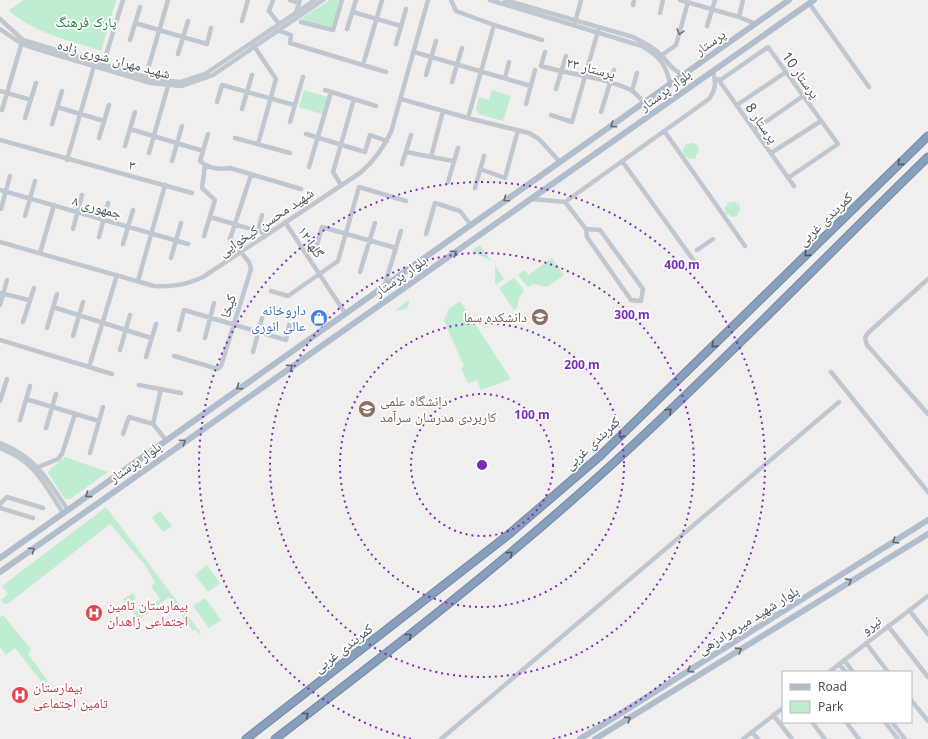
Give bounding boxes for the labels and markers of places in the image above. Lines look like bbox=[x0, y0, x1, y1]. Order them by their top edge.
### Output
place label: داروخانه عالی انوری bbox=[251, 300, 306, 335]
place label: دانشکده سما bbox=[464, 307, 527, 326]
school or university icon: دانشکده سما bbox=[530, 307, 550, 327]
shop icon: داروخانه عالی انوری bbox=[309, 308, 329, 328]
place label: دانشگاه علمی کاربردی مدرسان سرآمد bbox=[380, 391, 497, 426]
school or university icon: دانشگاه علمی کاربردی مدرسان سرآمد bbox=[357, 399, 377, 419]
centre of rings bbox=[475, 458, 489, 472]
place label: بیمارستان تامین اجتماعی زاهدان bbox=[107, 595, 188, 630]
hospital icon: بیمارستان تامین اجتماعی زاهدان bbox=[84, 603, 104, 623]
place label: بیمارستان تامین اجتماعی bbox=[33, 677, 108, 712]
hospital icon: بیمارستان تامین اجتماعی bbox=[10, 685, 30, 705]

